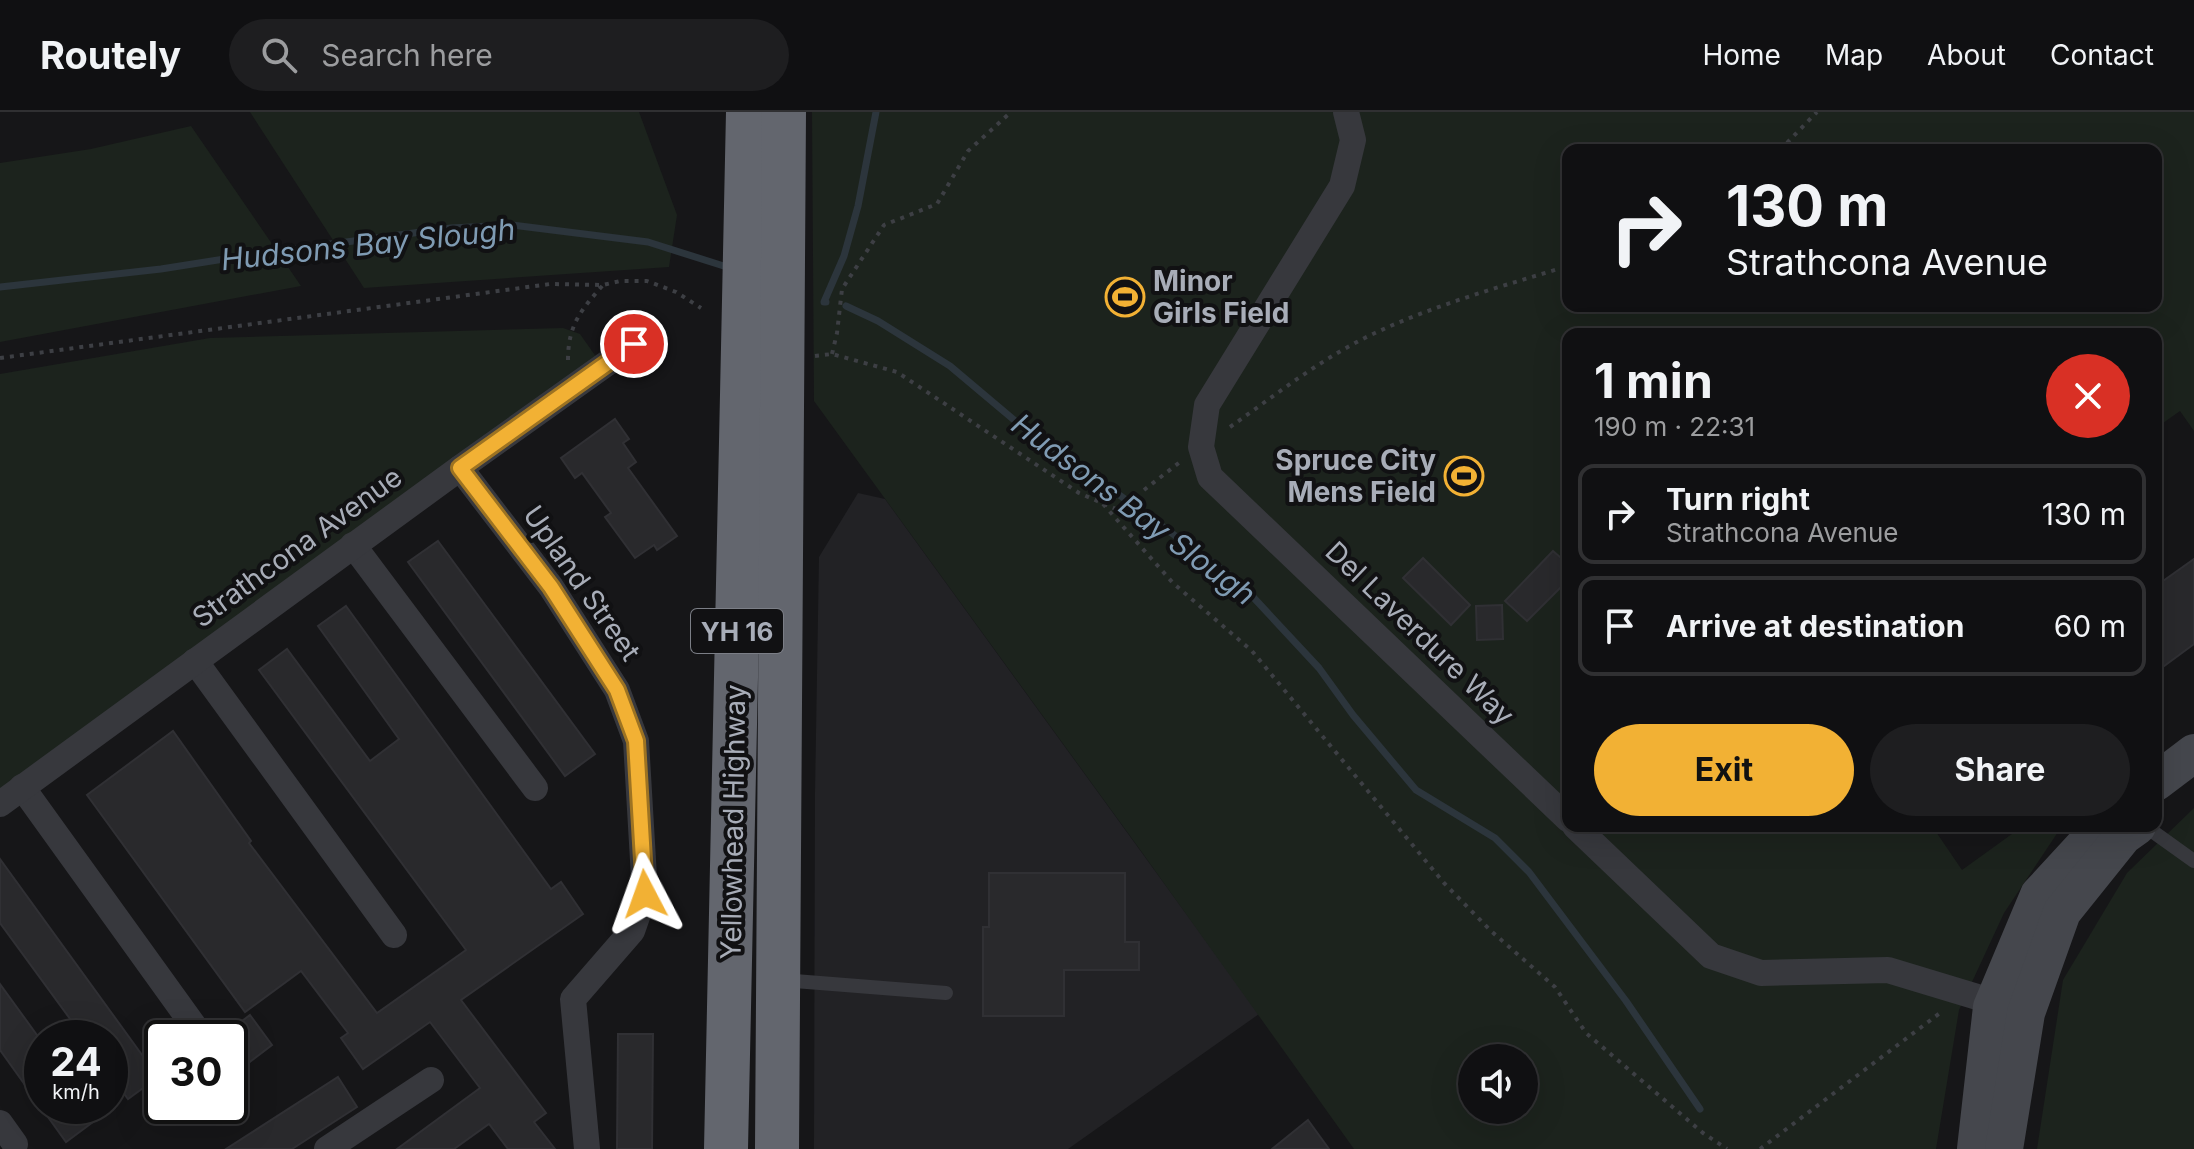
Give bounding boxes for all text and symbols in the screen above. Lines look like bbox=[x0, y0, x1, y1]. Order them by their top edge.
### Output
search box bbox=[229, 19, 789, 91]
text: Routely bbox=[40, 32, 181, 78]
icon: search bbox=[257, 33, 301, 77]
text: Search here bbox=[321, 37, 493, 73]
text: Home bbox=[1702, 38, 1781, 72]
text: Map bbox=[1825, 38, 1883, 72]
text: About bbox=[1927, 38, 2006, 72]
text: Contact bbox=[2050, 38, 2154, 72]
text: 130 m bbox=[1726, 172, 1888, 240]
icon: right bbox=[1594, 176, 1698, 280]
water label: Hudsons Bay Slough bbox=[219, 211, 517, 277]
text: Strathcona Avenue bbox=[1726, 240, 2048, 284]
place label: Minor Girls Field bbox=[1153, 264, 1289, 330]
sports icon: Minor Girls Field bbox=[1104, 276, 1146, 318]
pin bbox=[600, 310, 668, 378]
icon: arrive bbox=[612, 322, 656, 366]
text: 1 min bbox=[1594, 351, 1713, 410]
button: close bbox=[2046, 354, 2130, 438]
water label: Hudsons Bay Slough bbox=[1005, 406, 1263, 612]
text: 190 m · 22:31 bbox=[1594, 411, 1755, 442]
place label: Spruce City Mens Field bbox=[1275, 443, 1436, 509]
sports icon: Spruce City Mens Field bbox=[1443, 455, 1485, 497]
street label: Strathcona Avenue bbox=[186, 460, 408, 634]
text: Turn right bbox=[1666, 481, 1810, 517]
icon: right bbox=[1598, 492, 1642, 536]
text: 130 m bbox=[2042, 496, 2126, 532]
street label: Upland Street bbox=[516, 499, 648, 667]
text: Strathcona Avenue bbox=[1666, 517, 1899, 548]
street label: Del Laverdure Way bbox=[1319, 534, 1521, 732]
icon: arrive bbox=[1598, 604, 1642, 648]
text: Arrive at destination bbox=[1666, 608, 1964, 644]
text: 60 m bbox=[2054, 608, 2126, 644]
road number: YH 16 bbox=[691, 609, 783, 653]
street label: Yellowhead Highway bbox=[714, 684, 752, 960]
button: Exit bbox=[1594, 724, 1854, 816]
button: Share bbox=[1870, 724, 2130, 816]
position arrow bbox=[603, 852, 687, 936]
speed limit sign: 30 bbox=[144, 1020, 248, 1124]
text: 24 bbox=[50, 1037, 102, 1086]
map controls bbox=[1458, 1044, 1538, 1124]
button: sound bbox=[1458, 1044, 1538, 1124]
text: km/h bbox=[52, 1080, 100, 1104]

